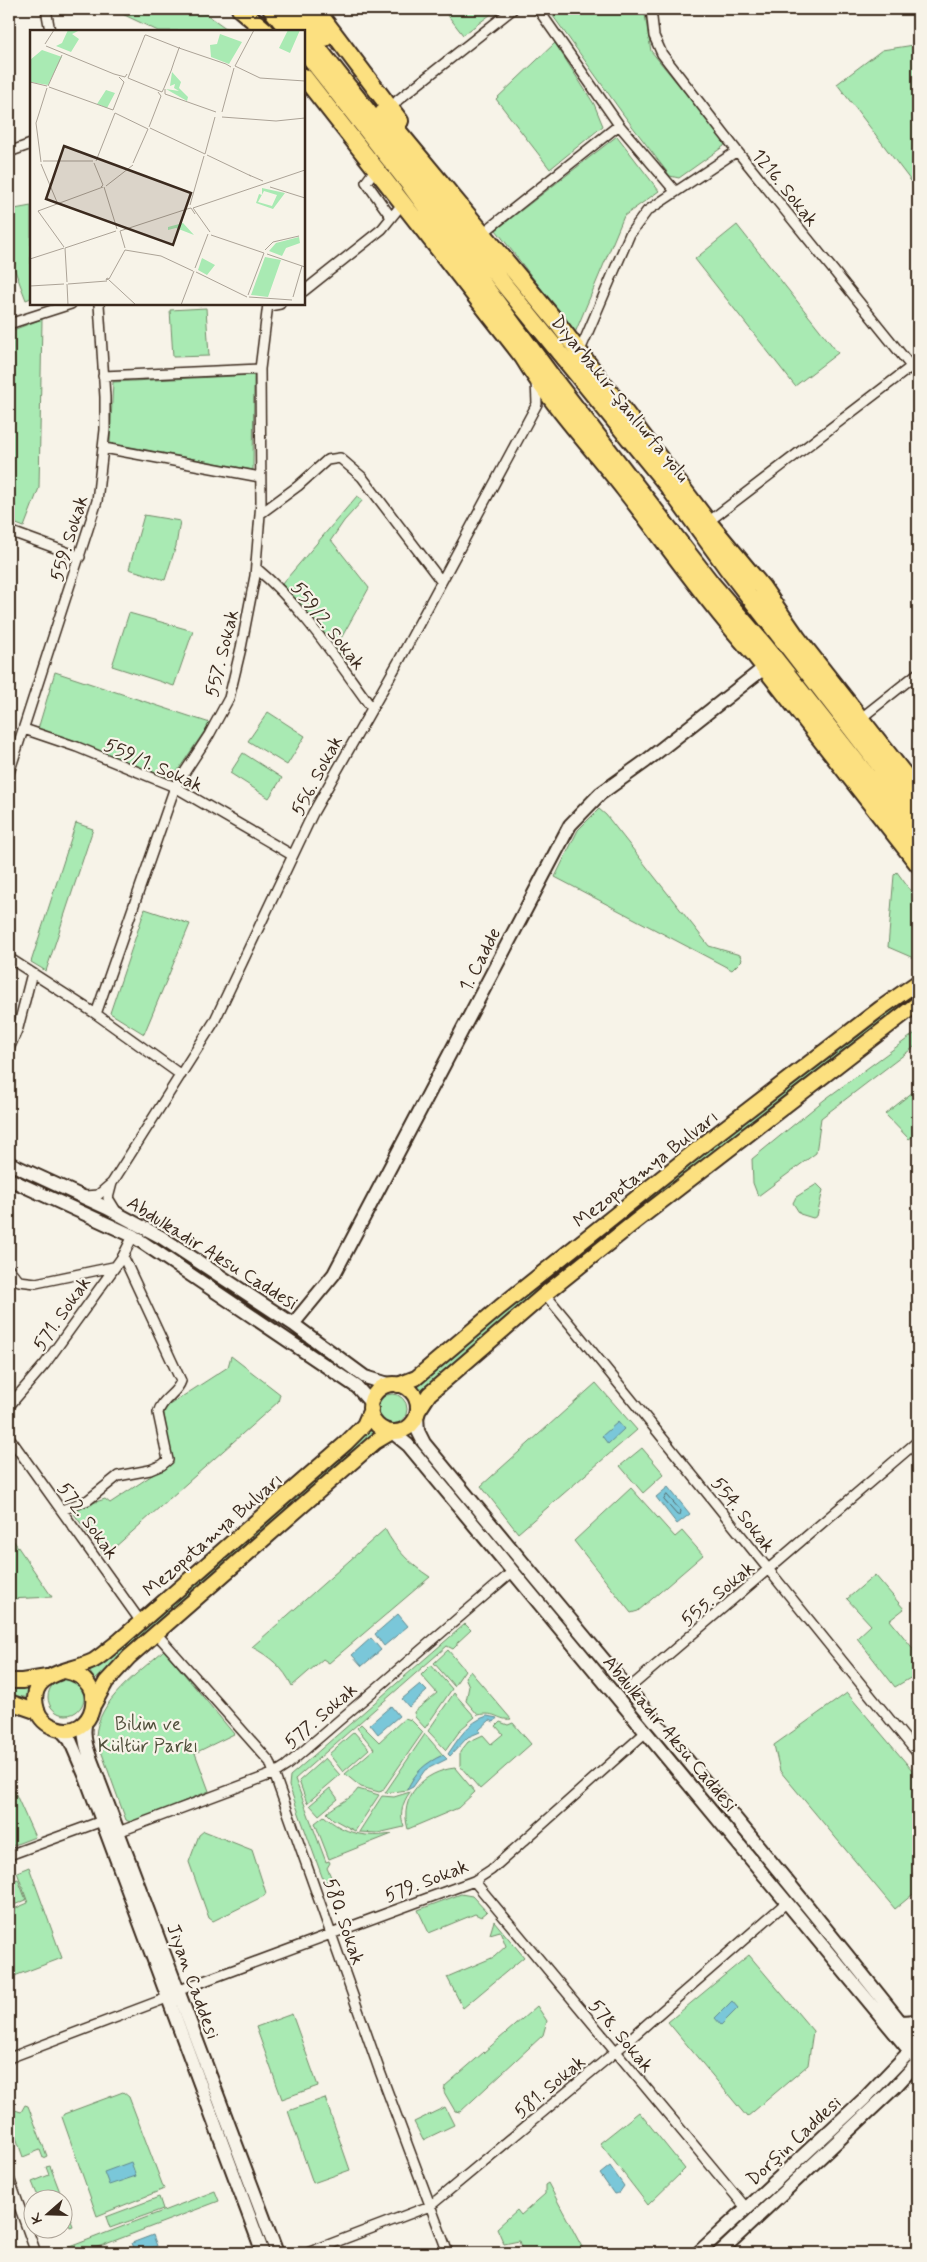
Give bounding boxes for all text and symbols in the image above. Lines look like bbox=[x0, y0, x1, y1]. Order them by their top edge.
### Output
inset map bbox=[30, 30, 305, 305]
street label: 1216. Sokak bbox=[746, 144, 824, 232]
street label: Diyarbakır-Şanlıurfa yolu bbox=[545, 310, 695, 487]
street label: 559. Sokak bbox=[45, 492, 94, 584]
street label: 559/2. Sokak bbox=[285, 576, 370, 675]
street label: 557. Sokak bbox=[200, 607, 245, 700]
street label: 556. Sokak bbox=[286, 731, 349, 820]
street label: 559/1. Sokak bbox=[100, 733, 207, 798]
street label: 1. Cadde bbox=[454, 923, 507, 996]
street label: Mezopotamya Bulvarı bbox=[568, 1105, 724, 1234]
street label: Abdulkadir Aksu Caddesi bbox=[122, 1190, 302, 1316]
street label: 571. Sokak bbox=[27, 1272, 97, 1356]
street label: Mezopotamya Bulvarı bbox=[138, 1467, 288, 1603]
street label: 554. Sokak bbox=[705, 1472, 780, 1558]
street label: 572. Sokak bbox=[51, 1477, 124, 1564]
street label: 555. Sokak bbox=[676, 1556, 760, 1632]
street label: Abdulkadir Aksu Caddesi bbox=[597, 1650, 743, 1817]
street label: 577. Sokak bbox=[279, 1678, 363, 1755]
park label: Bilim ve Kültür Parkı bbox=[98, 1712, 198, 1759]
street label: 579. Sokak bbox=[381, 1854, 472, 1909]
street label: 580. Sokak bbox=[317, 1875, 370, 1968]
street label: Jiyan Caddesi bbox=[160, 1920, 225, 2043]
street label: 578. Sokak bbox=[583, 1994, 659, 2078]
street label: 581. Sokak bbox=[509, 2050, 591, 2124]
street label: Dorşin Caddesi bbox=[741, 2091, 847, 2192]
north arrow bbox=[22, 2190, 72, 2240]
text: K bbox=[26, 2209, 47, 2226]

